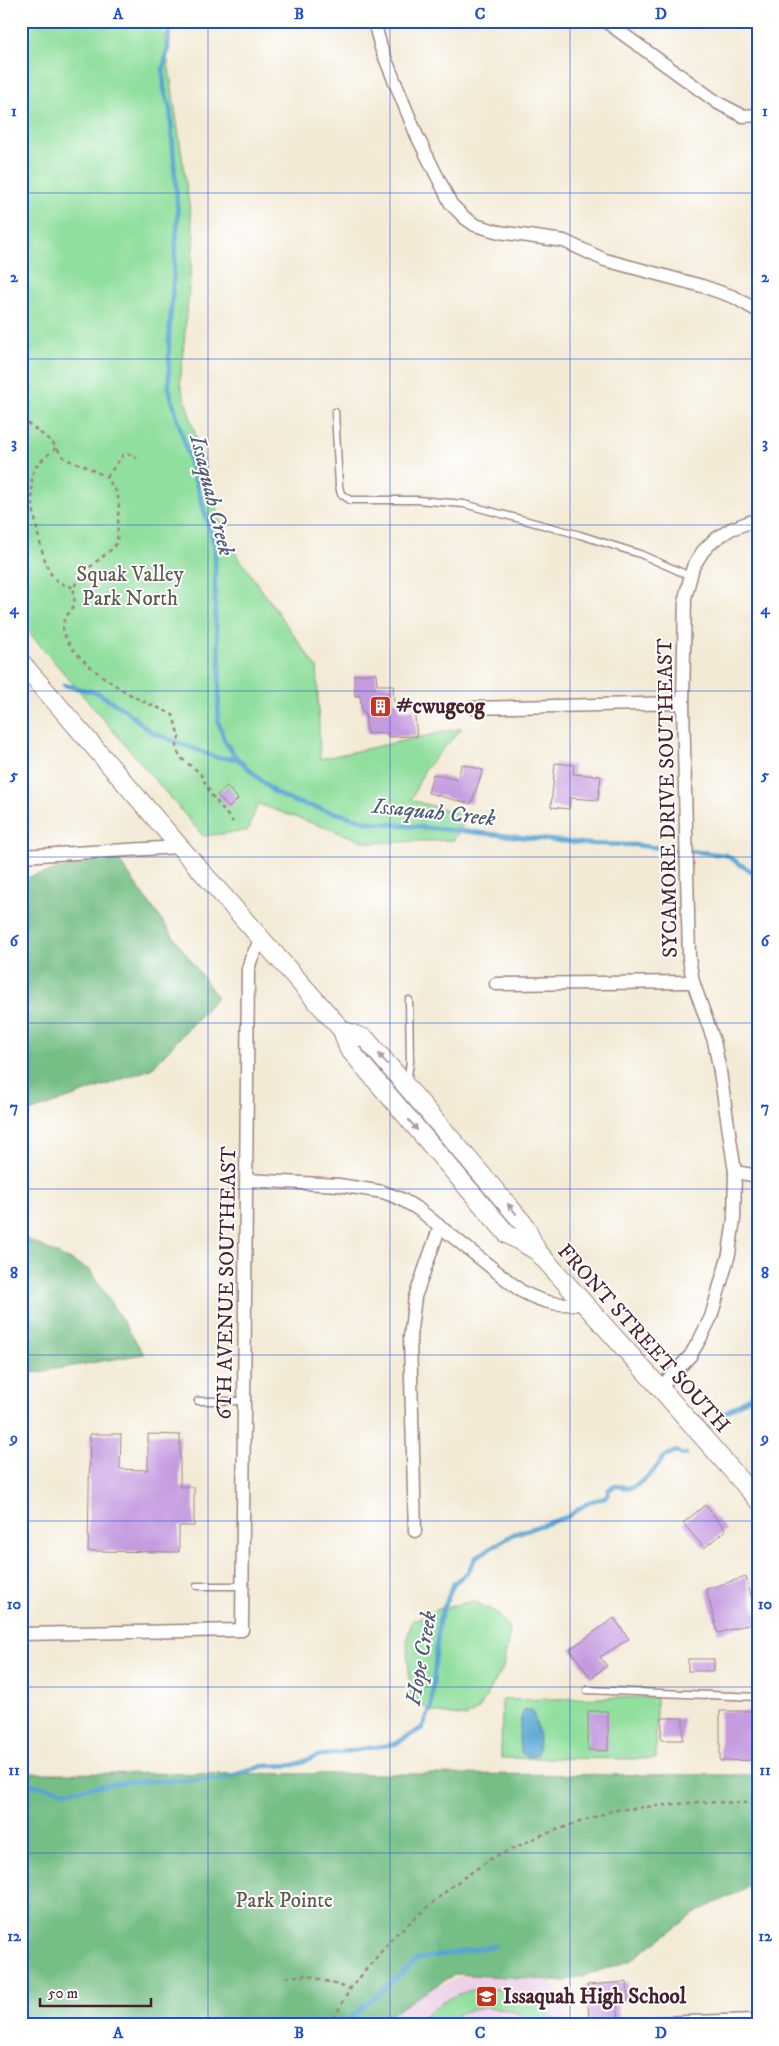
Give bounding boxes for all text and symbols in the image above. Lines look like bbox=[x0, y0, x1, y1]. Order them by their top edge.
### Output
text: A bbox=[112, 4, 124, 24]
text: B bbox=[294, 4, 304, 24]
text: C bbox=[475, 4, 485, 24]
text: D bbox=[655, 4, 667, 24]
text: 1 bbox=[11, 101, 17, 121]
text: 1 bbox=[762, 101, 768, 121]
text: 2 bbox=[10, 267, 19, 287]
text: 2 bbox=[761, 267, 770, 287]
water label: Issaquah Creek bbox=[182, 430, 240, 560]
text: 3 bbox=[11, 433, 17, 453]
text: 3 bbox=[762, 433, 768, 453]
park label: Squak Valley Park North bbox=[76, 562, 185, 612]
text: 4 bbox=[8, 599, 19, 619]
text: 4 bbox=[759, 599, 770, 619]
street label: SYCAMORE DRIVE SOUTHEAST bbox=[652, 638, 684, 958]
building icon: #cwugeog bbox=[368, 694, 392, 718]
place label: #cwugeog bbox=[396, 694, 486, 720]
text: 5 bbox=[9, 765, 18, 785]
text: 5 bbox=[760, 765, 769, 785]
water label: Issaquah Creek bbox=[369, 792, 497, 833]
text: 6 bbox=[10, 931, 20, 951]
text: 6 bbox=[761, 931, 771, 951]
one-way arrow bbox=[377, 1054, 389, 1066]
text: 7 bbox=[10, 1097, 18, 1117]
text: 7 bbox=[761, 1097, 769, 1117]
one-way arrow bbox=[407, 1118, 418, 1131]
street label: 6TH AVENUE SOUTHEAST bbox=[212, 1146, 242, 1420]
one-way arrow bbox=[506, 1203, 517, 1216]
street label: FRONT STREET SOUTH bbox=[551, 1239, 735, 1439]
text: 8 bbox=[10, 1263, 18, 1283]
text: 8 bbox=[761, 1263, 769, 1283]
text: 9 bbox=[9, 1428, 18, 1448]
text: 9 bbox=[760, 1428, 769, 1448]
text: 10 bbox=[7, 1594, 22, 1614]
text: 10 bbox=[758, 1594, 773, 1614]
water label: Hope Creek bbox=[400, 1608, 443, 1708]
text: 11 bbox=[8, 1760, 20, 1780]
text: 11 bbox=[759, 1760, 771, 1780]
park label: Park Pointe bbox=[235, 1888, 333, 1914]
text: 12 bbox=[7, 1926, 22, 1946]
text: 12 bbox=[758, 1926, 773, 1946]
scale bar bbox=[40, 1976, 151, 2008]
text: 50 m bbox=[48, 1984, 78, 2003]
school or university icon: Issaquah High School bbox=[475, 1984, 499, 2008]
place label: Issaquah High School bbox=[503, 1984, 687, 2010]
text: A bbox=[112, 2023, 124, 2043]
text: B bbox=[294, 2023, 304, 2043]
text: C bbox=[475, 2023, 485, 2043]
text: D bbox=[655, 2023, 667, 2043]

